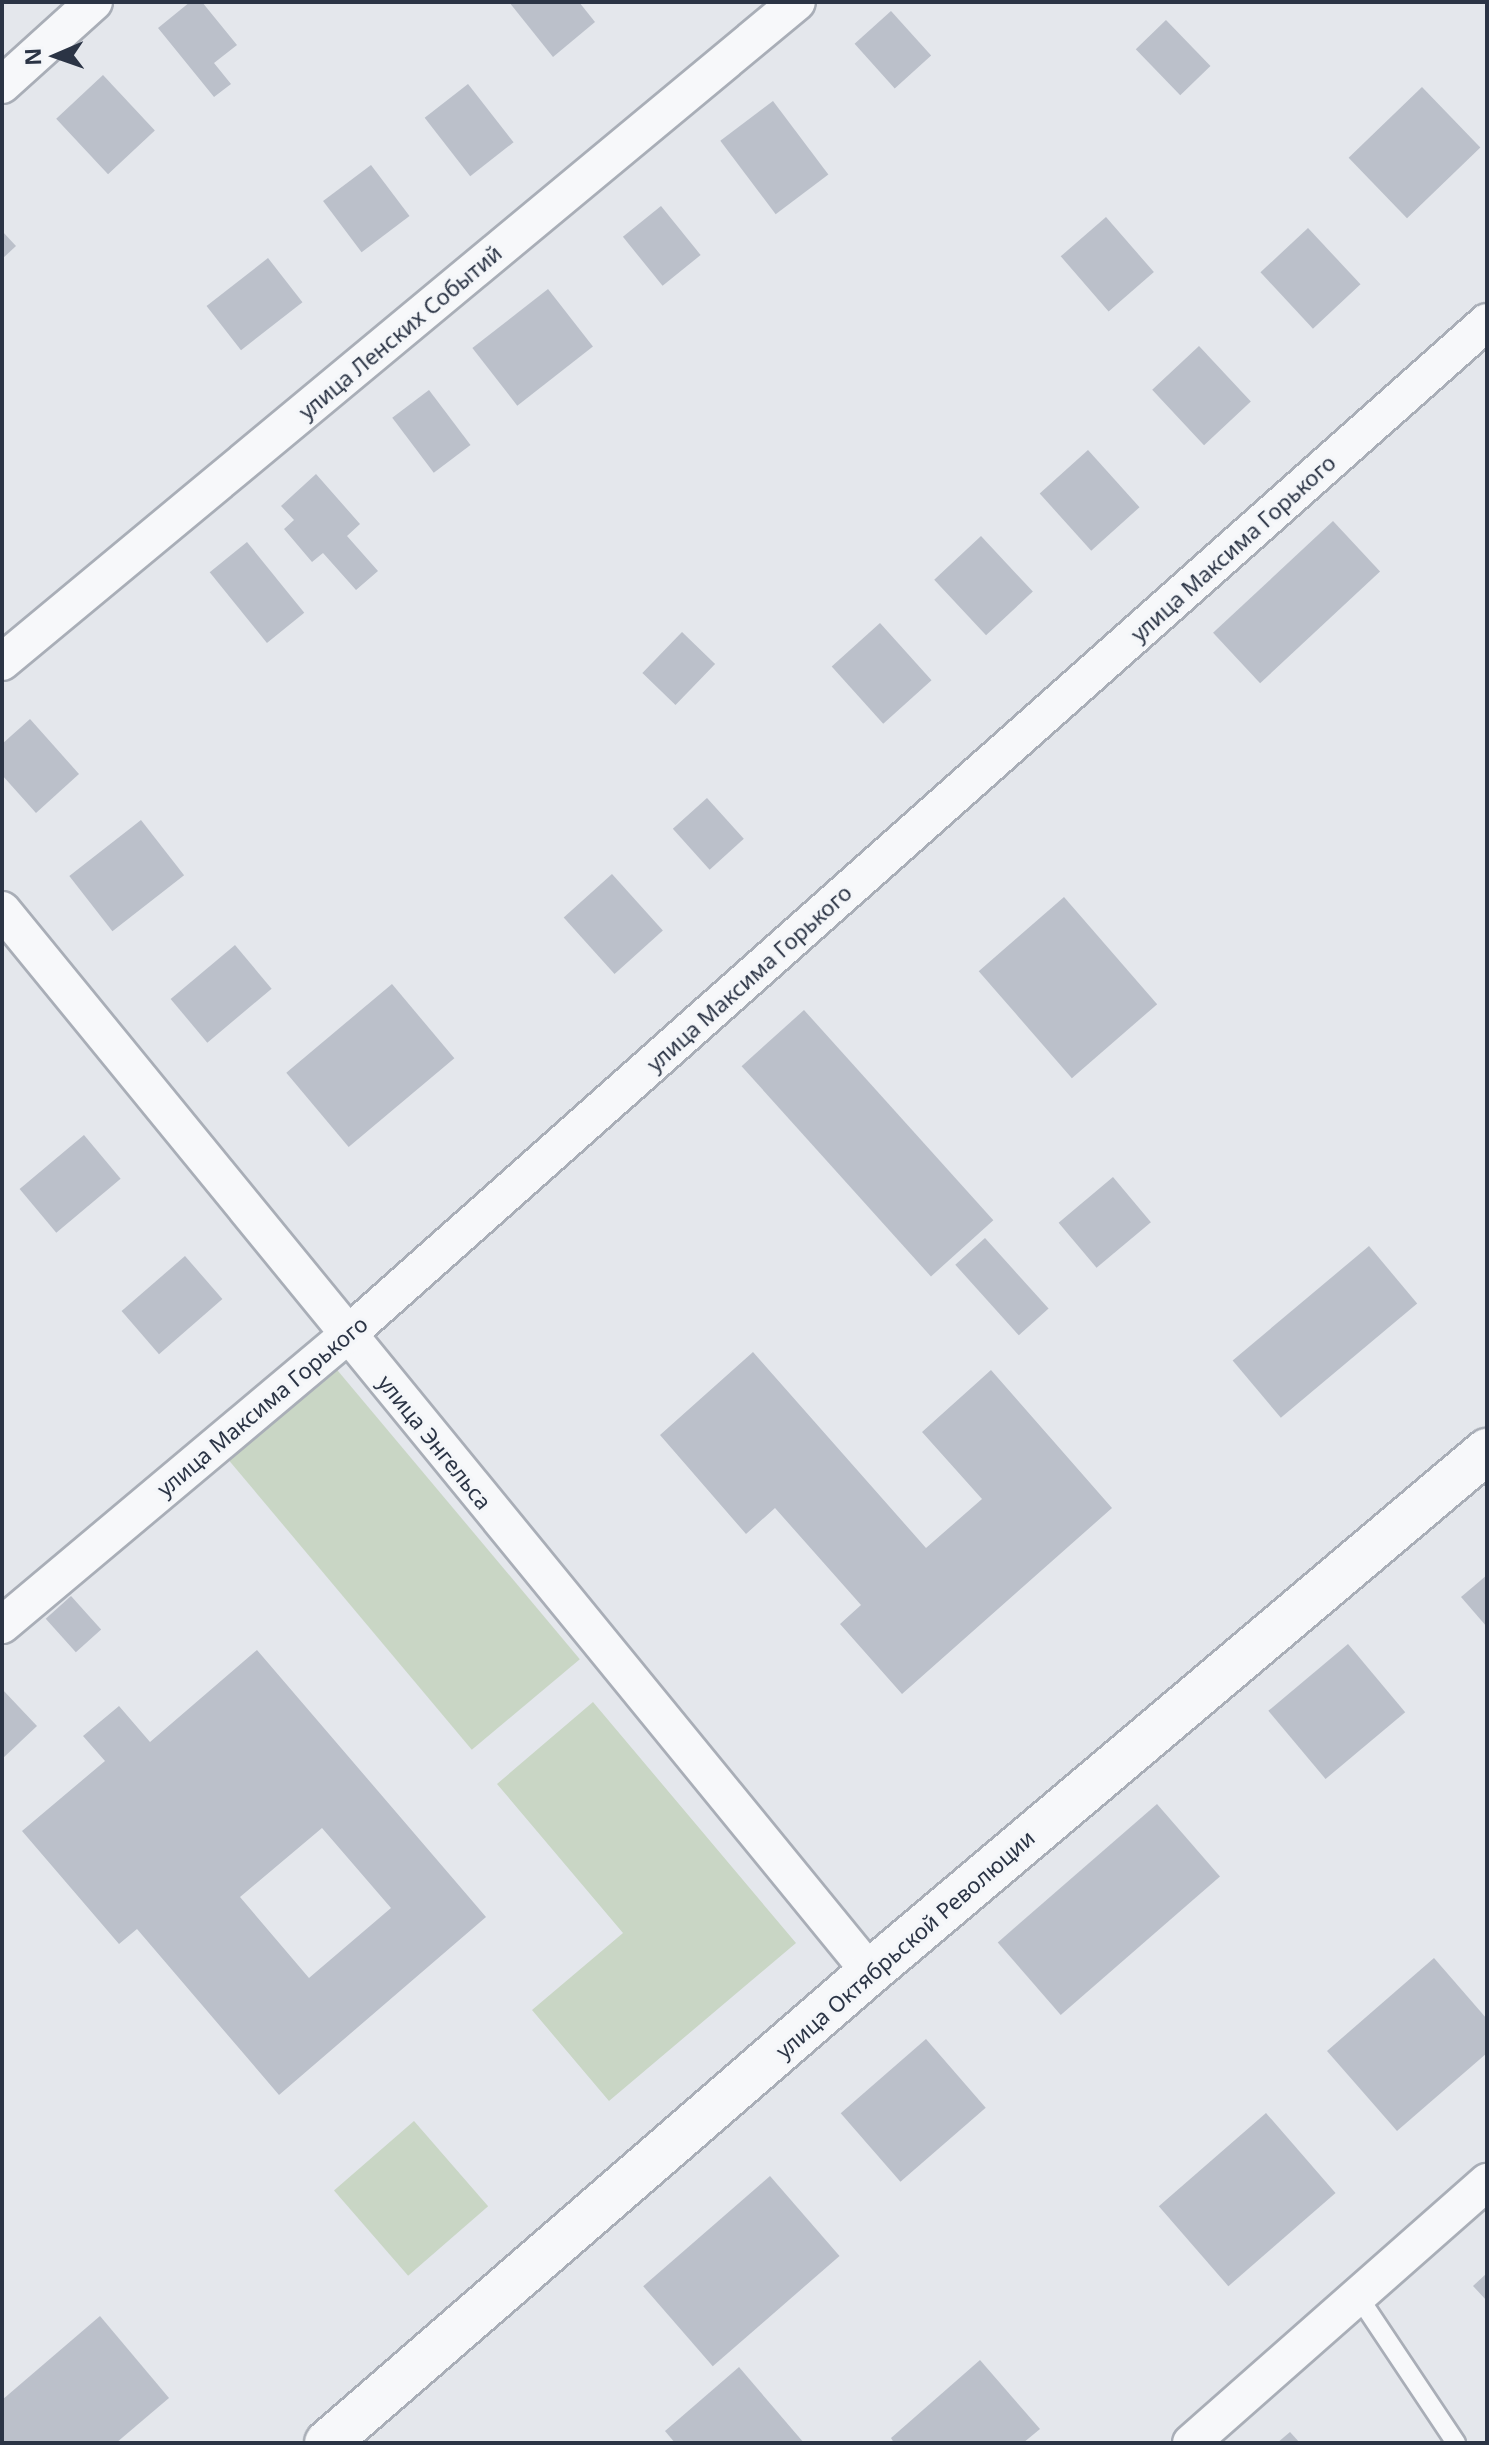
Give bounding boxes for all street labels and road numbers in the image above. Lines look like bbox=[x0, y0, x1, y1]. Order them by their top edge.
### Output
street label: улица Ленских Событий bbox=[293, 239, 507, 425]
street label: улица Максима Горького bbox=[1125, 449, 1341, 647]
street label: улица Максима Горького bbox=[641, 879, 857, 1077]
street label: улица Максима Горького bbox=[151, 1310, 373, 1502]
street label: улица Энгельса bbox=[373, 1369, 497, 1515]
street label: улица Октябрьской Революции bbox=[770, 1824, 1040, 2064]

